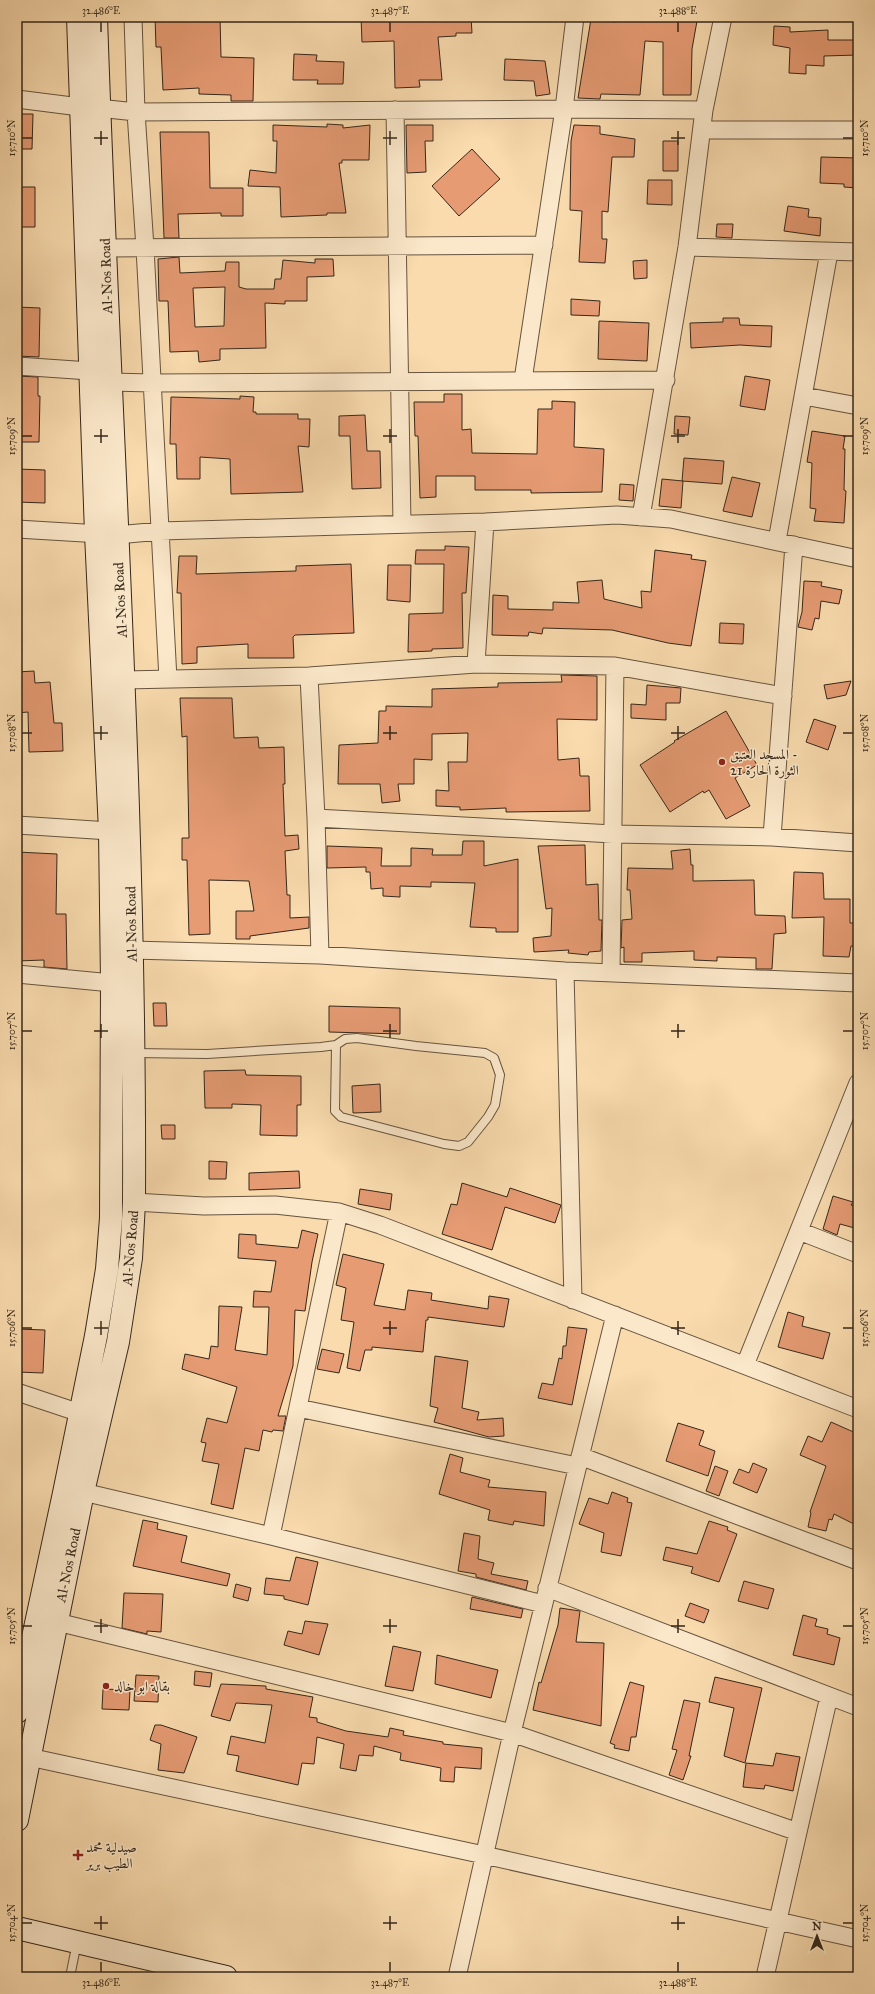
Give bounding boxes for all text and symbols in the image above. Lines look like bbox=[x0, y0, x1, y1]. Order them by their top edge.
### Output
text: 32.486°E bbox=[82, 5, 120, 17]
text: 32.487°E bbox=[371, 5, 409, 17]
text: 32.488°E bbox=[659, 5, 697, 17]
text: 15.710°N bbox=[6, 119, 18, 156]
text: 15.710°N bbox=[859, 119, 871, 156]
street label: Al-Nos Road bbox=[97, 238, 116, 315]
text: 15.709°N bbox=[6, 416, 18, 455]
text: 15.709°N bbox=[859, 416, 871, 455]
street label: Al-Nos Road bbox=[110, 562, 131, 639]
text: 15.708°N bbox=[6, 713, 18, 752]
text: 15.708°N bbox=[859, 713, 871, 752]
place label: المسجد العتيق - الثورة الحارة 21 bbox=[730, 746, 799, 779]
marker: المسجد العتيق - الثورة الحارة 21 bbox=[717, 757, 727, 767]
street label: Al-Nos Road bbox=[122, 886, 141, 963]
text: 15.707°N bbox=[6, 1011, 18, 1050]
text: 15.707°N bbox=[859, 1011, 871, 1050]
street label: Al-Nos Road bbox=[119, 1210, 142, 1287]
text: 15.706°N bbox=[6, 1308, 18, 1347]
text: 15.706°N bbox=[859, 1308, 871, 1347]
street label: Al-Nos Road bbox=[52, 1526, 85, 1605]
text: 15.705°N bbox=[6, 1607, 18, 1645]
text: 15.705°N bbox=[859, 1607, 871, 1645]
place label: بقالة ابو خالد bbox=[114, 1678, 170, 1695]
marker: بقالة ابو خالد bbox=[101, 1681, 111, 1691]
place label: صيدلية محمد الطيب برير bbox=[84, 1839, 137, 1873]
marker: صيدلية محمد الطيب برير bbox=[73, 1850, 83, 1860]
text: 15.704°N bbox=[6, 1903, 18, 1942]
text: 15.704°N bbox=[859, 1903, 871, 1942]
north arrow bbox=[797, 1916, 837, 1956]
text: N bbox=[812, 1920, 822, 1933]
text: 32.486°E bbox=[82, 1977, 120, 1989]
text: 32.487°E bbox=[371, 1977, 409, 1989]
text: 32.488°E bbox=[659, 1977, 697, 1989]

